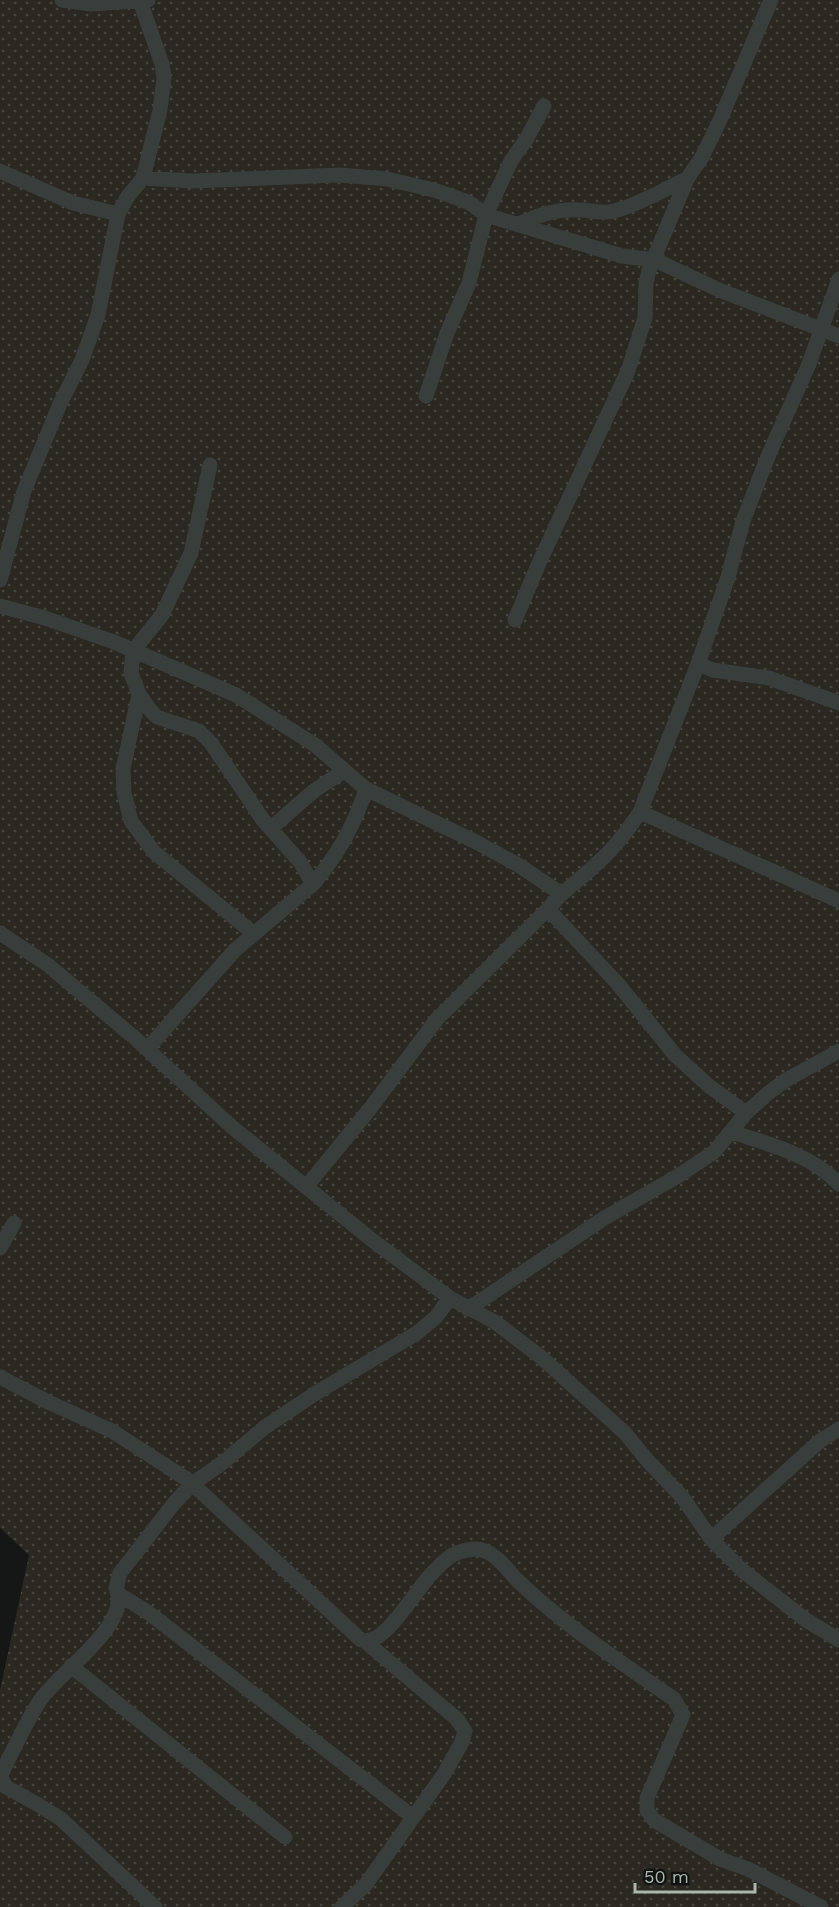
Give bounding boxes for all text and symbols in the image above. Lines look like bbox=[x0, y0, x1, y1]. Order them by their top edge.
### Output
scale bar bbox=[635, 1856, 755, 1894]
text: 50 m bbox=[644, 1866, 689, 1887]

